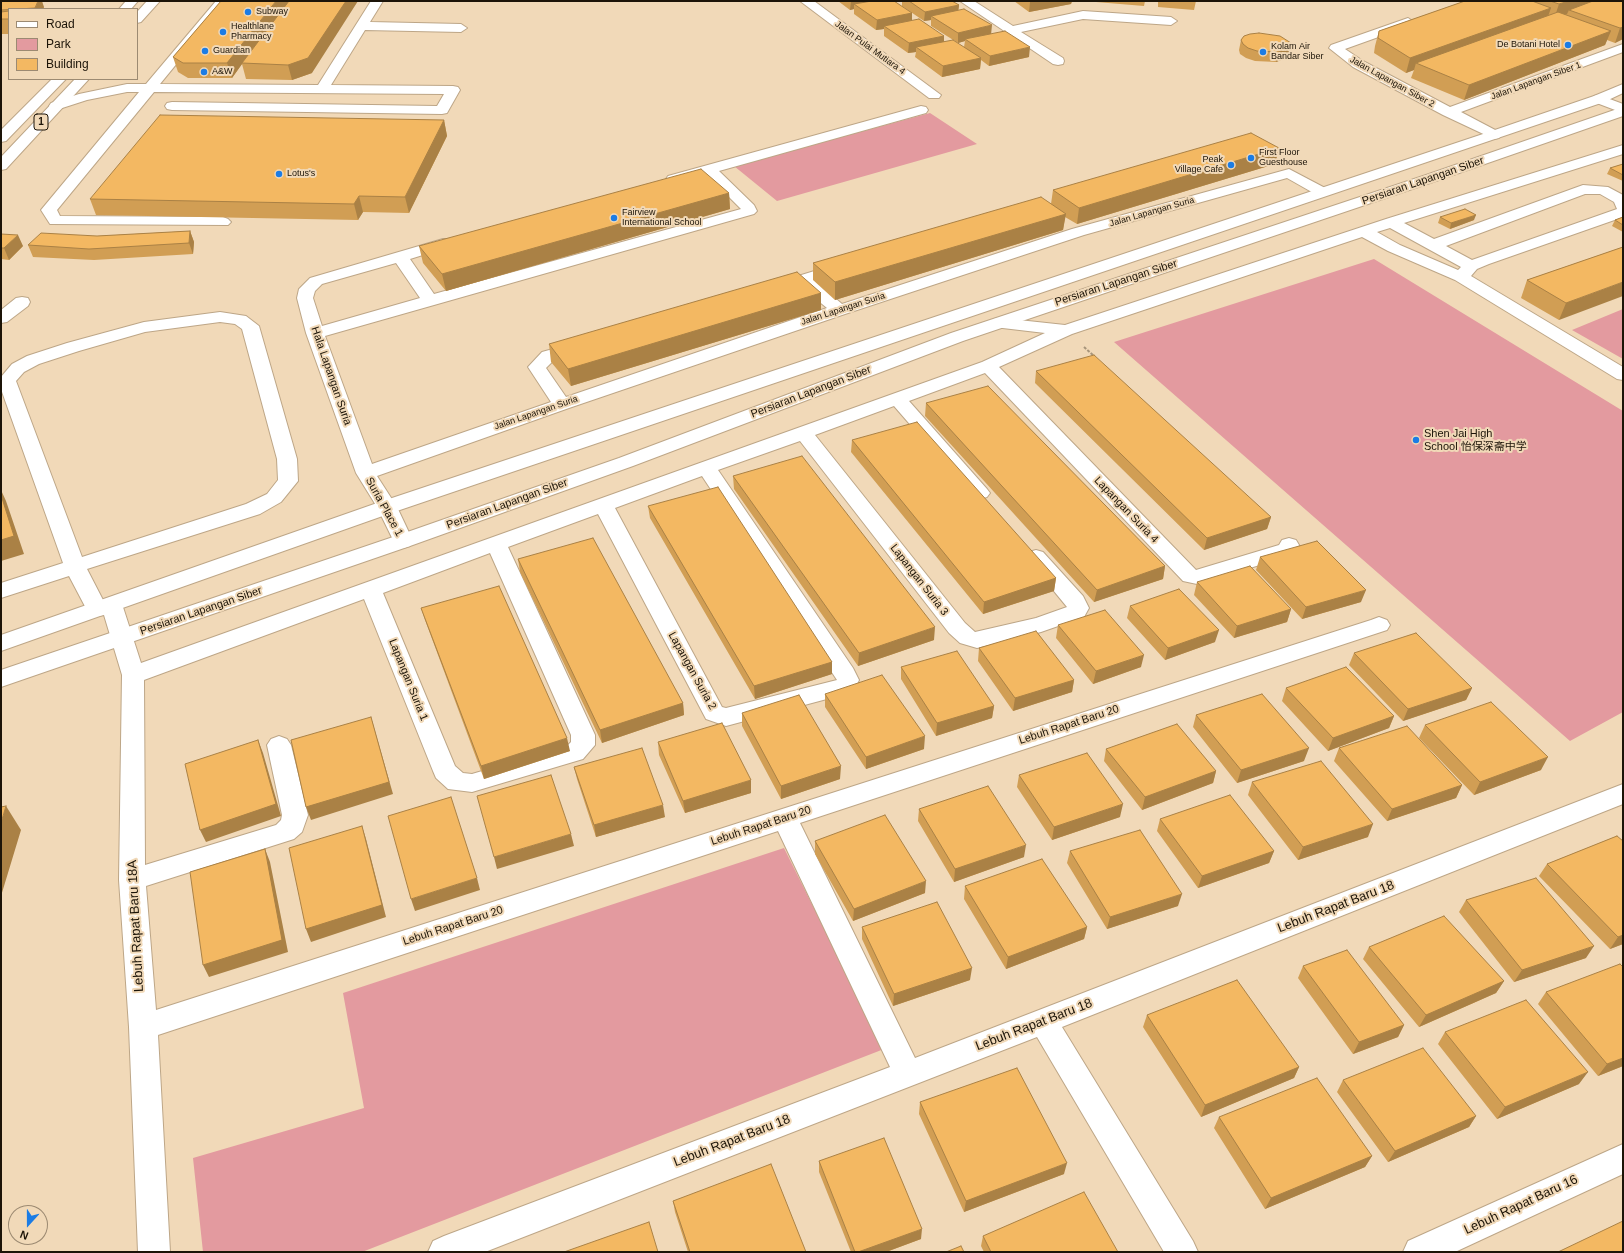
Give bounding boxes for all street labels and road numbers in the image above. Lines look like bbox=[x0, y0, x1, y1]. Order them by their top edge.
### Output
street label: Jalan Pulai Mutiara 4 bbox=[833, 19, 907, 77]
street label: Jalan Lapangan Siber 2 bbox=[1348, 54, 1436, 110]
street label: Jalan Lapangan Siber 1 bbox=[1489, 60, 1583, 102]
road number: 1 bbox=[34, 114, 48, 130]
street label: Persiaran Lapangan Siber bbox=[1360, 154, 1486, 208]
street label: Jalan Lapangan Suria bbox=[1108, 195, 1196, 229]
street label: Persiaran Lapangan Siber bbox=[1053, 257, 1179, 309]
street label: Jalan Lapangan Suria bbox=[800, 290, 886, 328]
street label: Hala Lapangan Suria bbox=[308, 325, 354, 427]
street label: Persiaran Lapangan Siber bbox=[749, 363, 873, 421]
street label: Jalan Lapangan Suria bbox=[493, 394, 579, 432]
street label: Lapangan Suria 4 bbox=[1091, 474, 1161, 546]
street label: Suria Place 1 bbox=[362, 475, 406, 539]
street label: Persiaran Lapangan Siber bbox=[445, 476, 569, 532]
street label: Lapangan Suria 3 bbox=[887, 542, 951, 618]
street label: Persiaran Lapangan Siber bbox=[138, 584, 264, 638]
street label: Lapangan Suria 2 bbox=[665, 630, 719, 712]
street label: Lapangan Suria 1 bbox=[386, 637, 430, 723]
street label: Lebuh Rapat Baru 20 bbox=[1017, 703, 1121, 747]
street label: Lebuh Rapat Baru 20 bbox=[709, 804, 813, 848]
street label: Lebuh Rapat Baru 18A bbox=[125, 860, 147, 992]
street label: Lebuh Rapat Baru 18 bbox=[1276, 878, 1396, 936]
street label: Lebuh Rapat Baru 20 bbox=[401, 904, 505, 948]
street label: Lebuh Rapat Baru 18 bbox=[974, 996, 1094, 1054]
street label: Lebuh Rapat Baru 18 bbox=[672, 1112, 792, 1170]
street label: Lebuh Rapat Baru 16 bbox=[1462, 1172, 1580, 1238]

